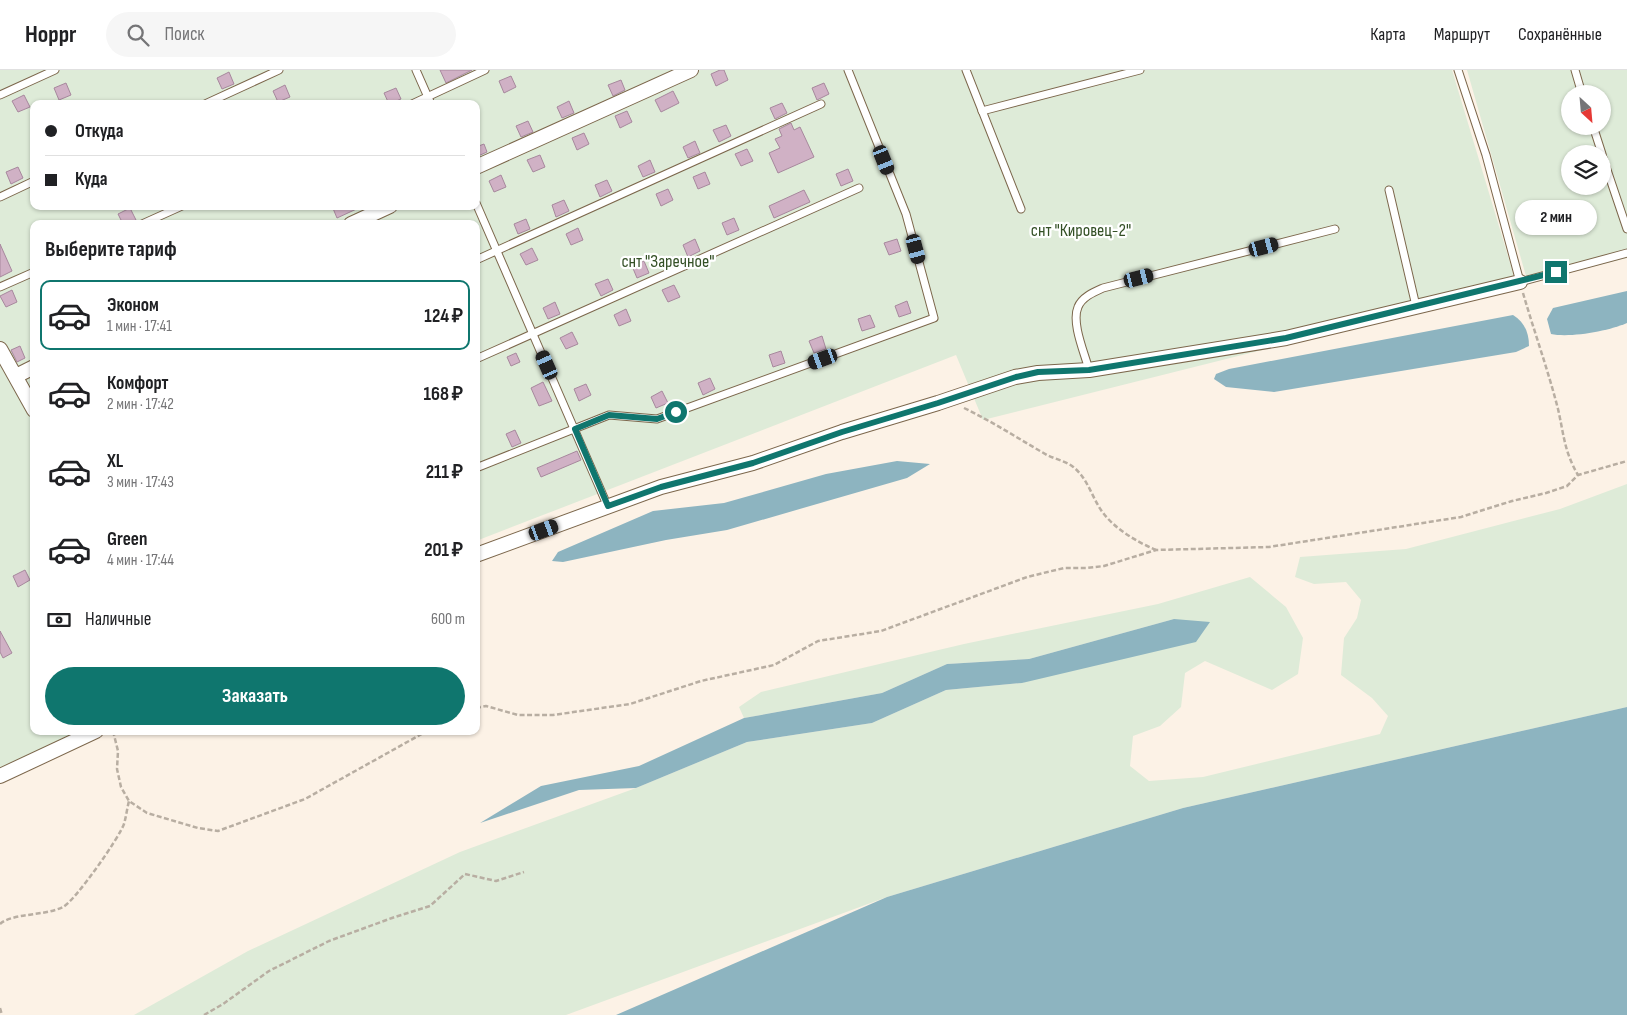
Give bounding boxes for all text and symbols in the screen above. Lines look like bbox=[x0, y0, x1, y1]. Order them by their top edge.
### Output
search box bbox=[106, 12, 456, 57]
text: Hoppr bbox=[25, 20, 76, 49]
icon: search bbox=[124, 21, 152, 49]
text: Поиск bbox=[164, 23, 205, 46]
text: Карта bbox=[1370, 24, 1406, 45]
text: Маршрут bbox=[1434, 24, 1490, 45]
text: Сохранённые bbox=[1518, 24, 1602, 45]
north arrow bbox=[1561, 85, 1611, 135]
map controls bbox=[1561, 85, 1611, 195]
text: Откуда bbox=[75, 120, 124, 143]
car bbox=[871, 143, 896, 177]
button: layers bbox=[1561, 145, 1611, 195]
text: Куда bbox=[75, 168, 108, 191]
callout: 2 мин bbox=[1515, 200, 1597, 234]
text: 2 мин bbox=[1540, 208, 1572, 227]
park label: снт "Кировец-2" bbox=[1031, 220, 1131, 241]
car bbox=[904, 233, 927, 265]
text: Выберите тариф bbox=[45, 236, 177, 263]
car bbox=[1247, 236, 1280, 258]
park label: снт "Заречное" bbox=[621, 251, 715, 272]
route end bbox=[1545, 261, 1567, 283]
car bbox=[1122, 267, 1155, 289]
icon: car bbox=[47, 293, 92, 338]
text: Эконом bbox=[107, 294, 159, 317]
text: 124 ₽ bbox=[424, 305, 463, 328]
text: 1 мин · 17:41 bbox=[107, 317, 172, 336]
car bbox=[806, 347, 839, 371]
car bbox=[534, 348, 559, 382]
icon: car bbox=[47, 371, 92, 416]
text: Комфорт bbox=[107, 372, 169, 395]
text: 168 ₽ bbox=[424, 383, 463, 406]
text: 2 мин · 17:42 bbox=[107, 395, 174, 414]
route start bbox=[665, 401, 687, 423]
icon: car bbox=[47, 449, 92, 494]
text: XL bbox=[107, 450, 123, 473]
text: 211 ₽ bbox=[426, 461, 463, 484]
text: 3 мин · 17:43 bbox=[107, 473, 174, 492]
car bbox=[527, 518, 560, 542]
icon: car bbox=[47, 527, 92, 572]
text: Green bbox=[107, 528, 147, 551]
text: 201 ₽ bbox=[424, 539, 463, 562]
text: 4 мин · 17:44 bbox=[107, 551, 174, 570]
icon: cash bbox=[45, 606, 73, 634]
text: Наличные bbox=[85, 608, 151, 631]
text: 600 m bbox=[431, 610, 465, 629]
button: Заказать bbox=[45, 667, 465, 725]

